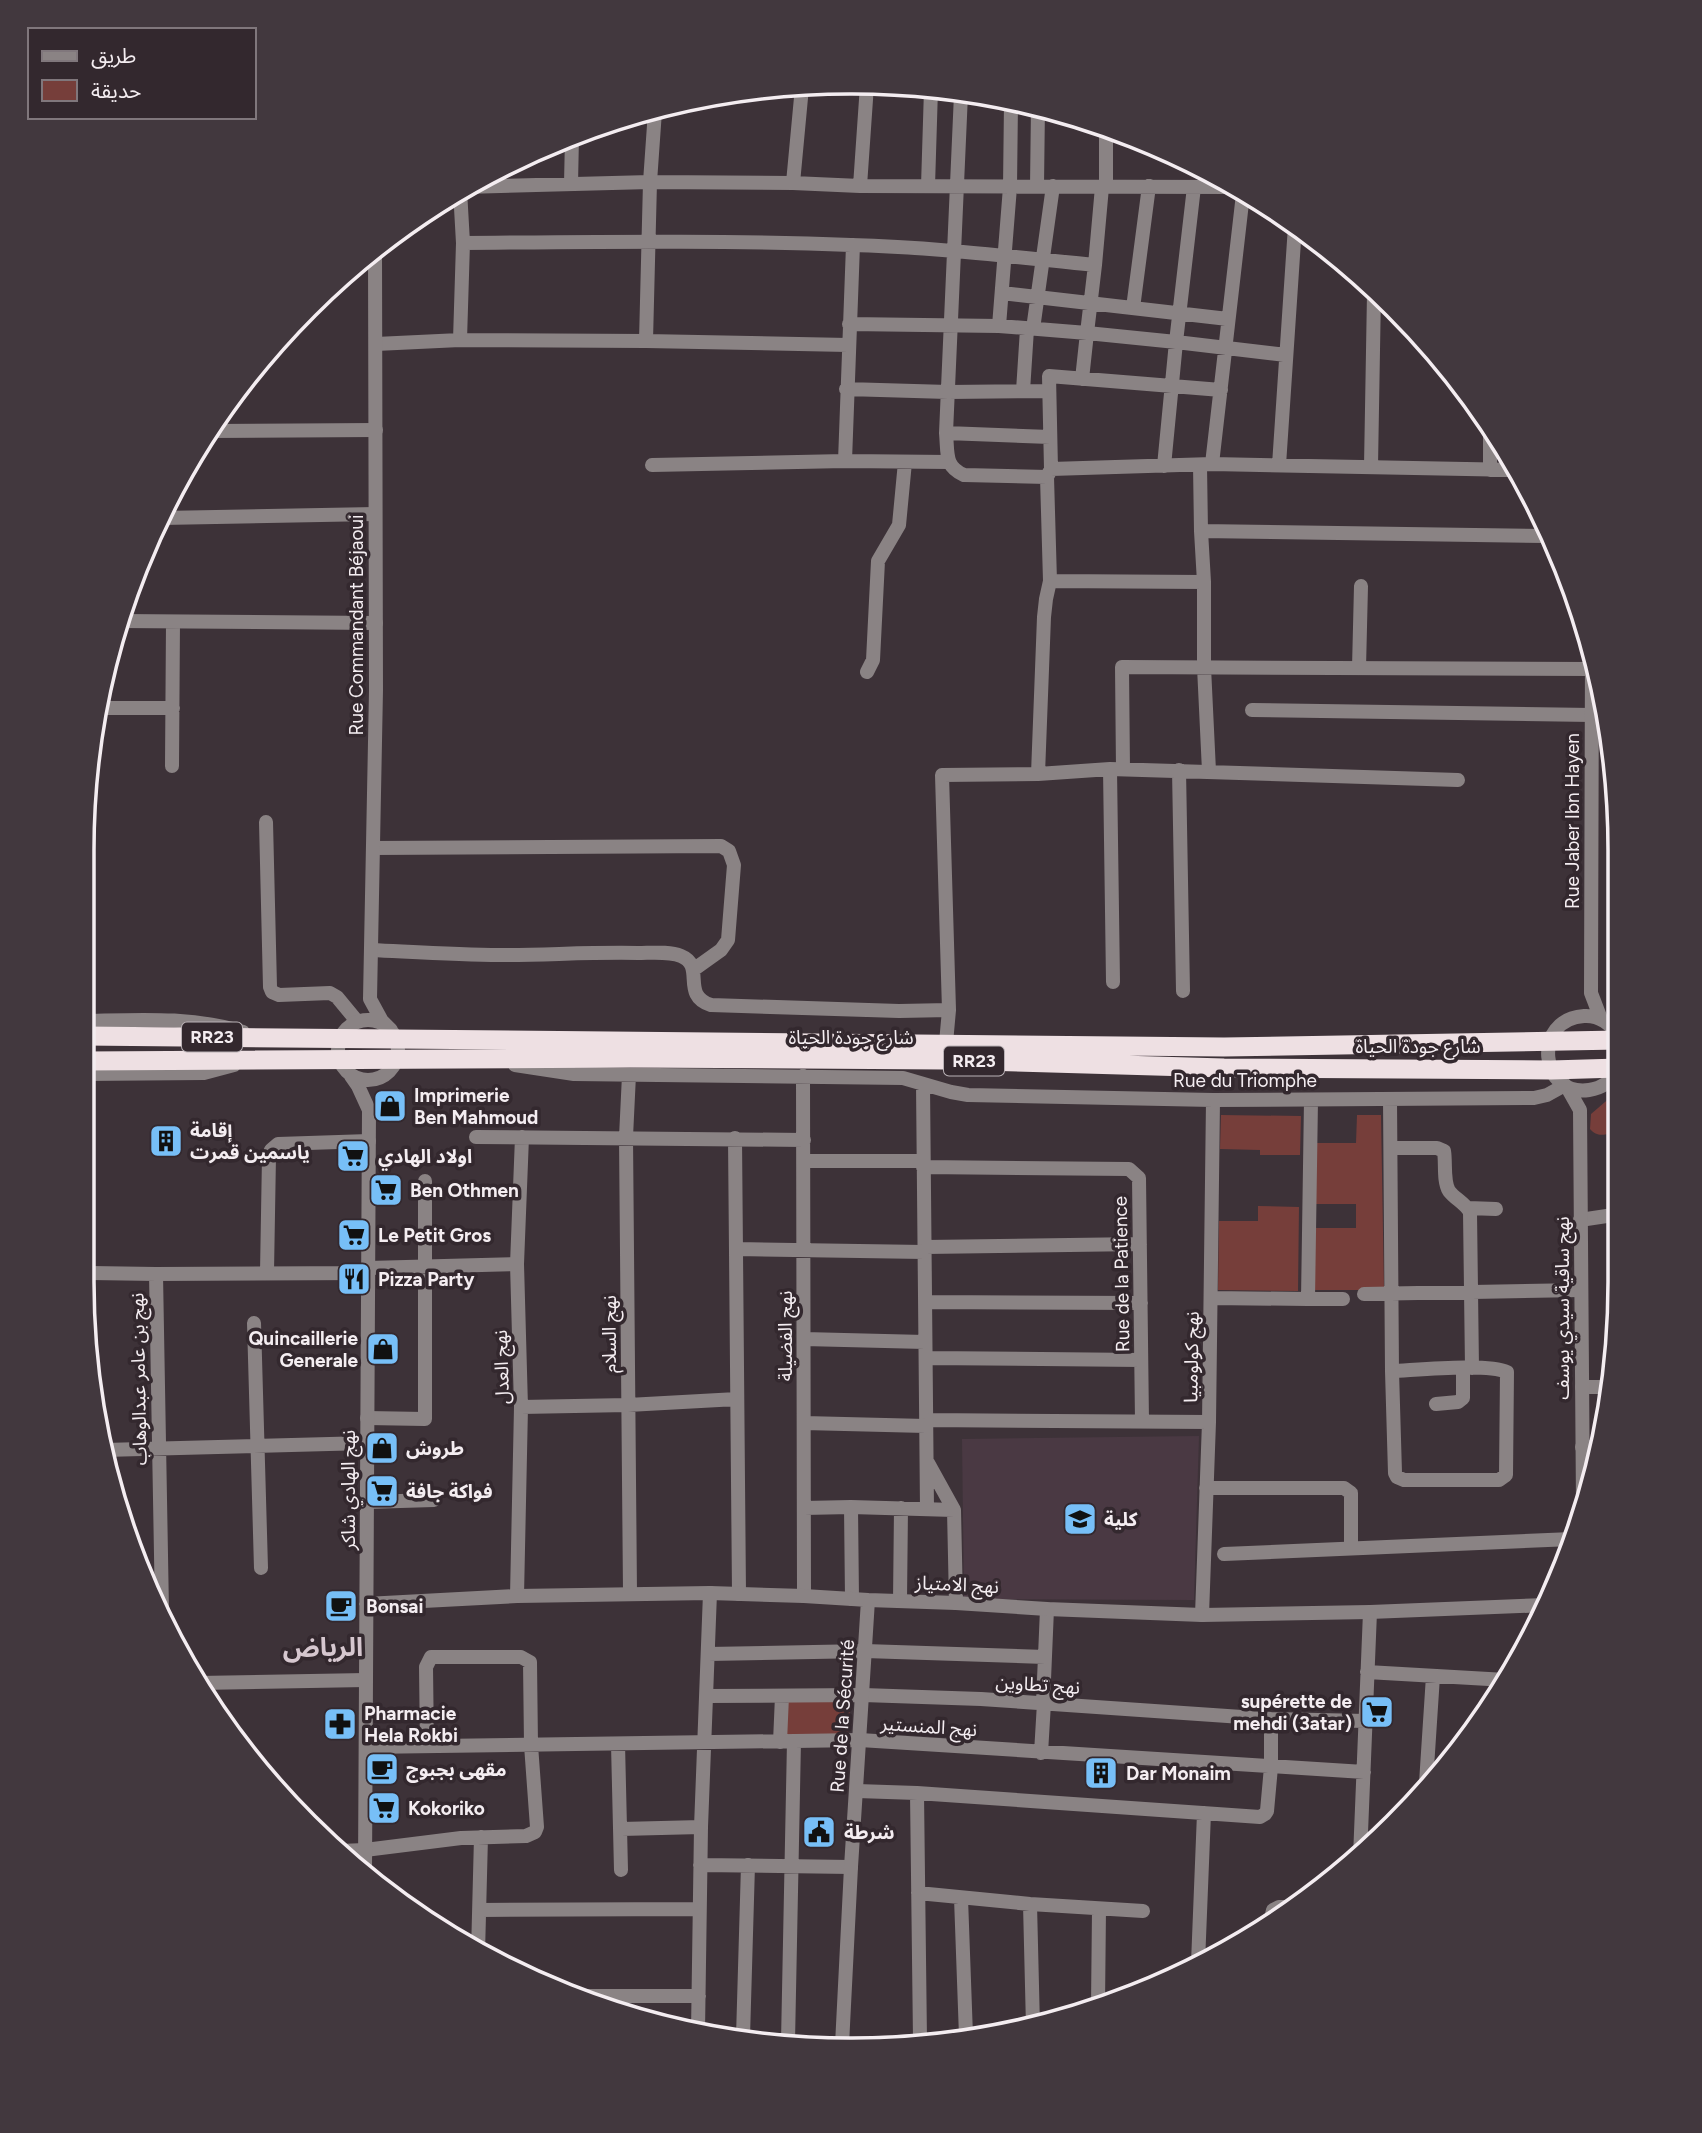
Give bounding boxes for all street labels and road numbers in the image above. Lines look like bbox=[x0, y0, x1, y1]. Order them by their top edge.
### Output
street label: Rue Commandant Béjaoui bbox=[345, 514, 368, 736]
street label: Rue Jaber Ibn Hayen bbox=[1561, 733, 1584, 909]
road number: RR23 bbox=[182, 1022, 242, 1052]
street label: شارع جودة الحياة bbox=[788, 1026, 914, 1051]
street label: شارع جودة الحياة bbox=[1355, 1035, 1481, 1060]
road number: RR23 bbox=[944, 1046, 1004, 1076]
street label: Rue du Triomphe bbox=[1173, 1069, 1317, 1092]
street label: Rue de la Patience bbox=[1109, 1196, 1134, 1352]
street label: نهج ساقية سيدي يوسف bbox=[1551, 1216, 1577, 1400]
street label: نهج الفضيلة bbox=[774, 1291, 800, 1381]
street label: نهج بن عامر عبدالوهاب bbox=[125, 1292, 155, 1465]
street label: نهج السلام bbox=[598, 1295, 624, 1373]
street label: نهج كولومبيا bbox=[1179, 1311, 1207, 1403]
street label: نهج العدل bbox=[489, 1329, 517, 1405]
street label: نهج الهادي شاكر bbox=[337, 1430, 363, 1551]
street label: نهج الامتياز bbox=[913, 1571, 1000, 1601]
street label: Rue de la Sécurité bbox=[826, 1639, 859, 1793]
street label: نهج تطاوين bbox=[995, 1670, 1081, 1702]
street label: نهج المنستير bbox=[879, 1712, 978, 1744]

